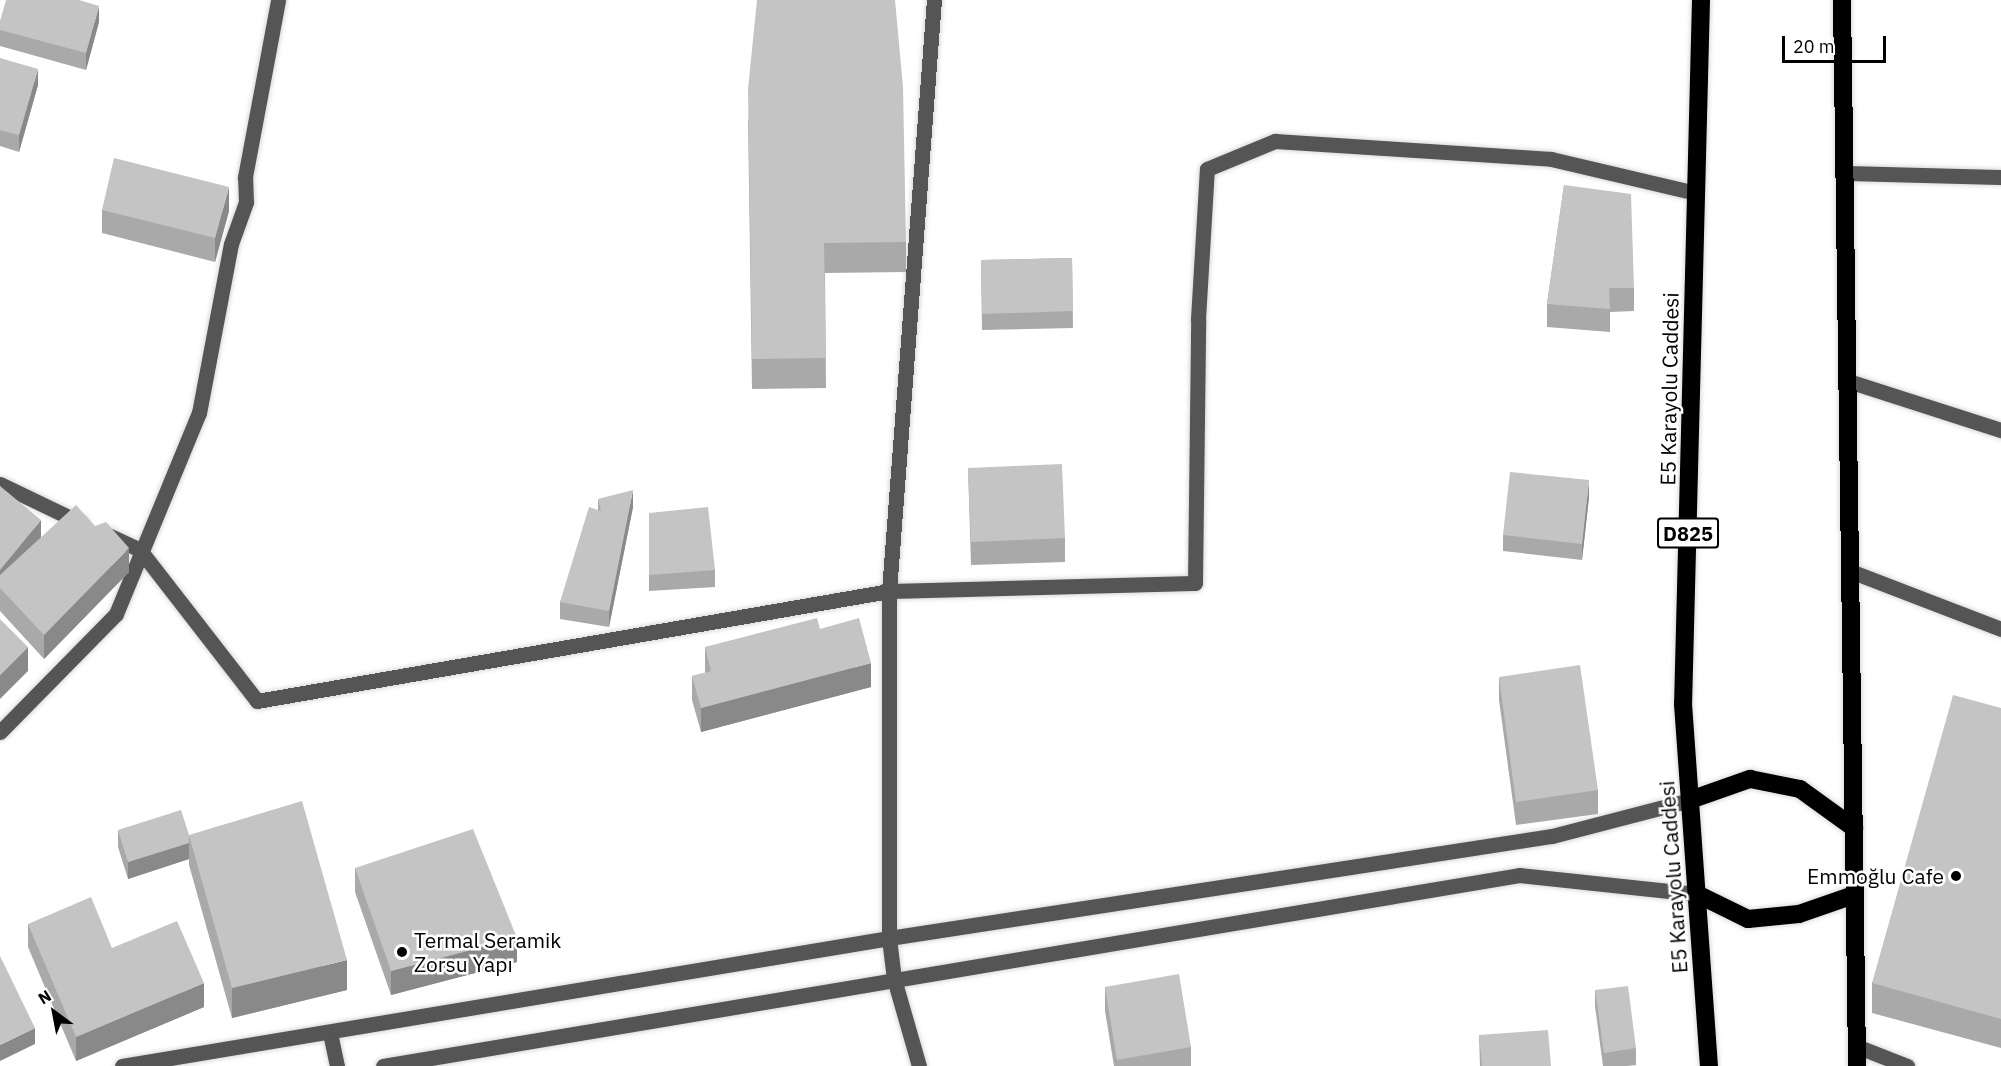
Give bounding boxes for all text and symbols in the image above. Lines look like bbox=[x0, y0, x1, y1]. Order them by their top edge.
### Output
scale bar bbox=[1785, 24, 1888, 62]
text: 20 m bbox=[1793, 35, 1835, 58]
street label: E5 Karayolu Caddesi bbox=[1655, 292, 1683, 486]
road number: D825 bbox=[1656, 516, 1720, 550]
street label: E5 Karayolu Caddesi bbox=[1654, 780, 1692, 974]
place label: Emmoğlu Cafe bbox=[1807, 863, 1944, 889]
marker: Emmoğlu Cafe bbox=[1949, 869, 1963, 883]
place label: Termal Seramik Zorsu Yapı bbox=[414, 927, 561, 977]
marker: Termal Seramik Zorsu Yapı bbox=[395, 945, 409, 959]
north arrow bbox=[24, 982, 84, 1042]
text: N bbox=[34, 985, 55, 1008]

